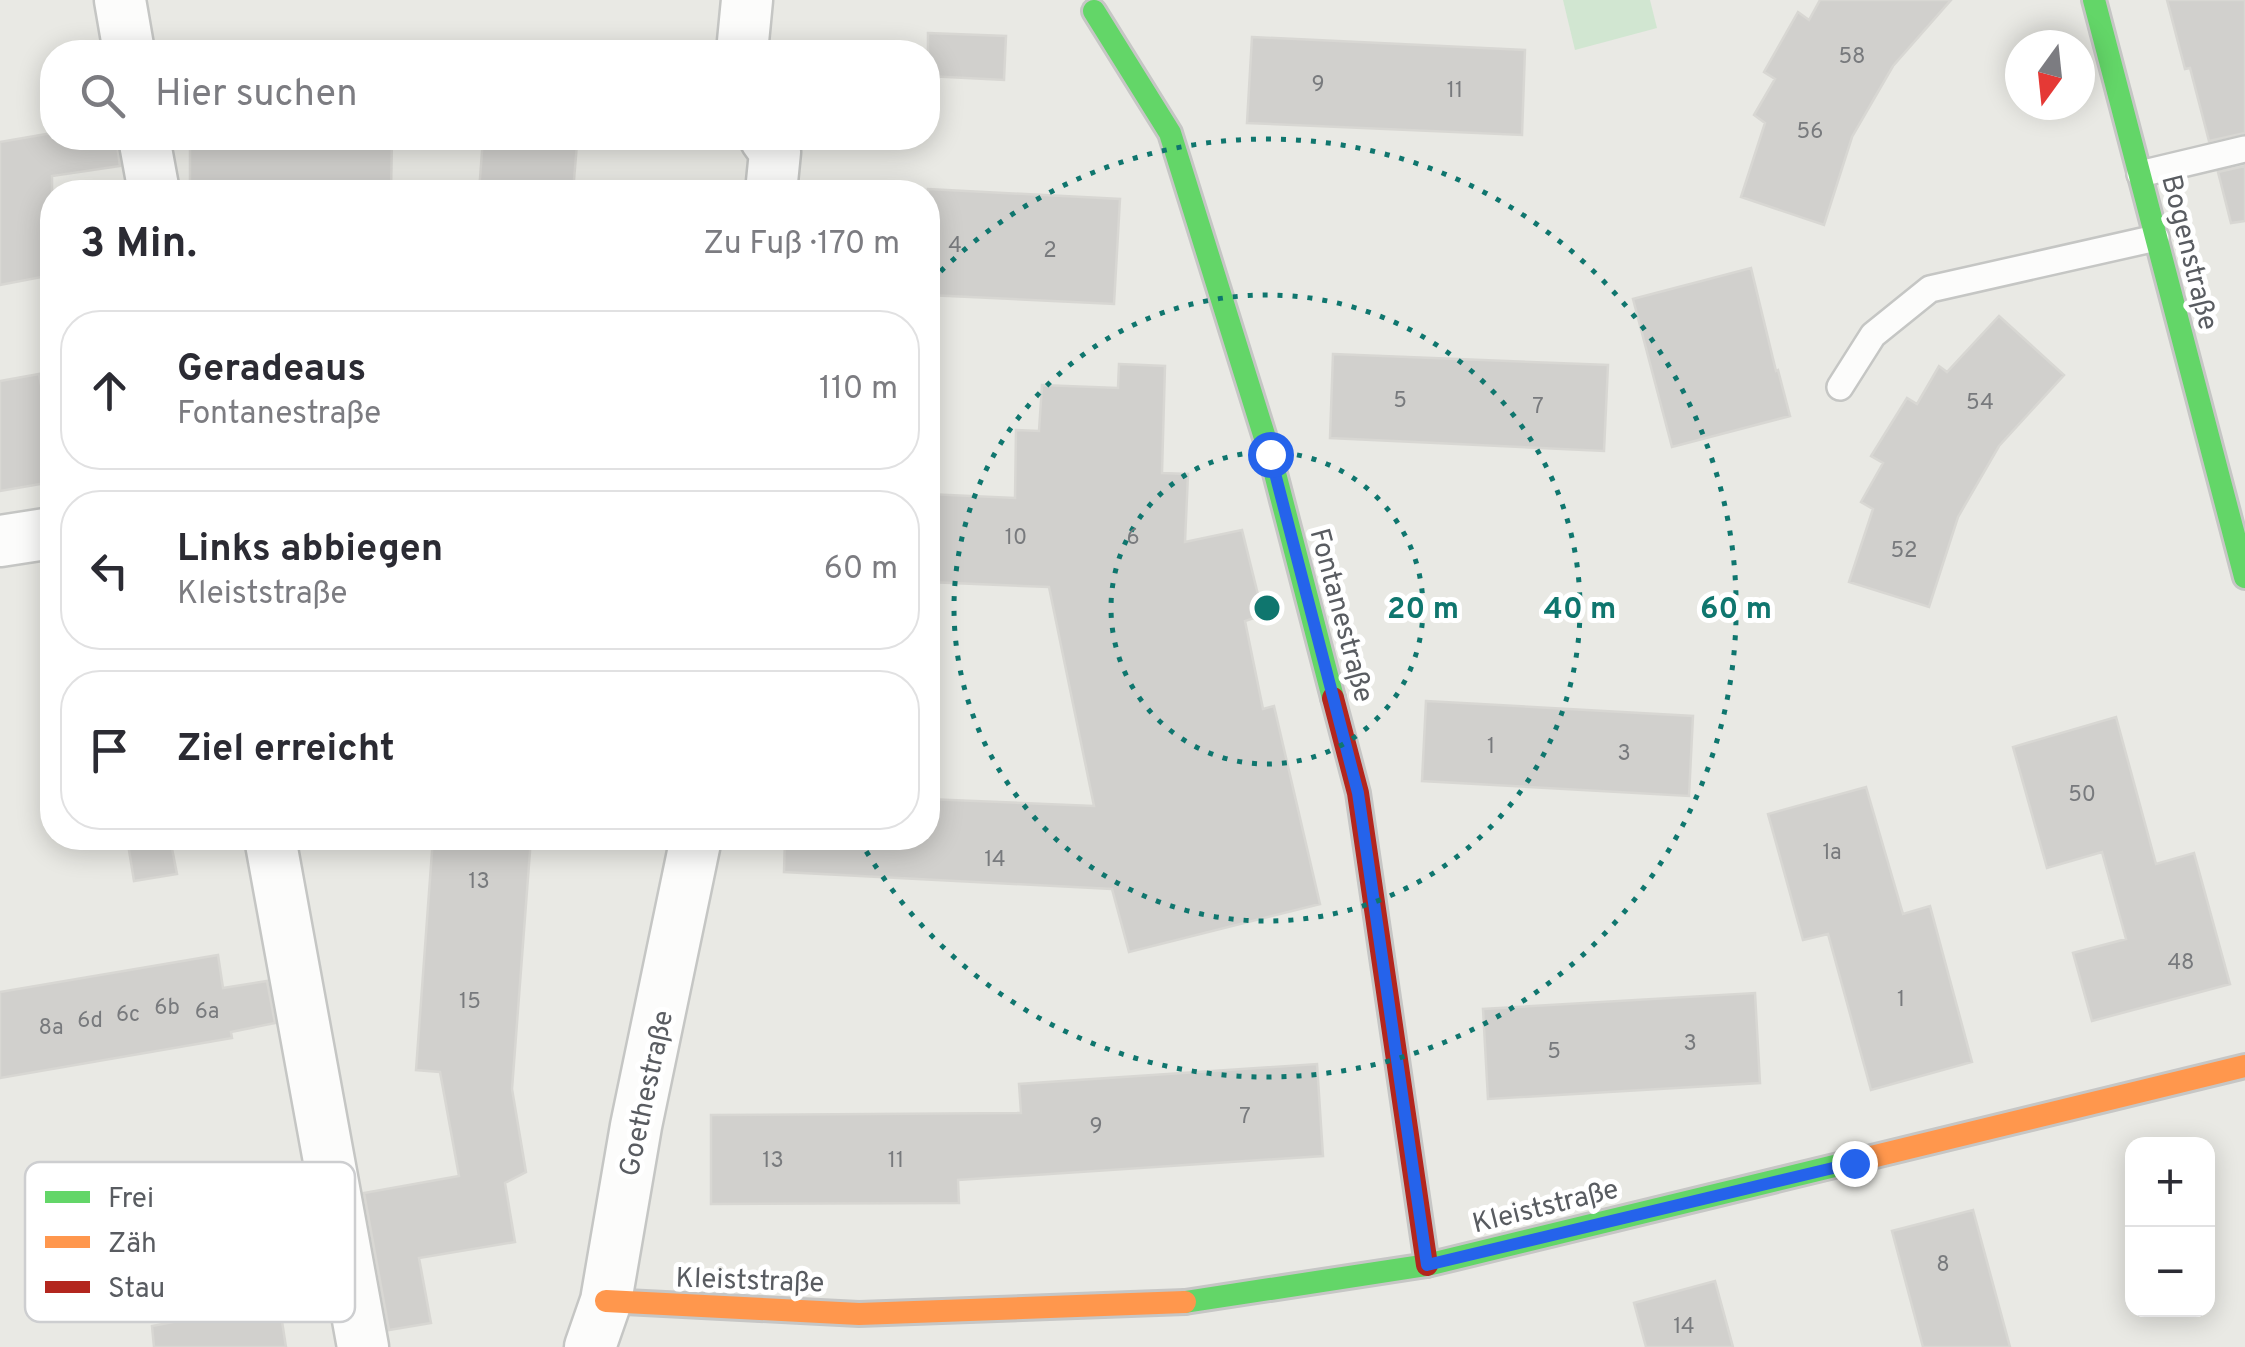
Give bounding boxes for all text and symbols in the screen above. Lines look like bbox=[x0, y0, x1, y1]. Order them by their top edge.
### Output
north arrow bbox=[2005, 30, 2095, 120]
search box bbox=[40, 40, 940, 150]
house number: 58 bbox=[1838, 44, 1866, 71]
icon: search bbox=[75, 68, 130, 123]
text: Hier suchen bbox=[155, 71, 358, 120]
house number: 9 bbox=[1311, 72, 1325, 99]
house number: 11 bbox=[1447, 78, 1463, 105]
house number: 56 bbox=[1797, 119, 1823, 146]
street label: Bogenstraße bbox=[2151, 171, 2225, 334]
text: 3 Min. bbox=[80, 219, 197, 272]
text: Zu Fuß · 170 m bbox=[703, 225, 900, 265]
house number: 4 bbox=[948, 233, 962, 260]
house number: 2 bbox=[1043, 238, 1057, 265]
text: Geradeaus bbox=[177, 346, 366, 395]
icon: ahead bbox=[82, 363, 137, 418]
text: 110 m bbox=[819, 370, 898, 410]
house number: 5 bbox=[1393, 388, 1407, 415]
house number: 54 bbox=[1966, 390, 1994, 417]
house number: 7 bbox=[1532, 394, 1544, 421]
text: Fontanestraße bbox=[177, 395, 381, 435]
route start bbox=[1248, 432, 1294, 478]
house number: 10 bbox=[1005, 525, 1027, 552]
house number: 6 bbox=[1126, 525, 1140, 552]
street label: Fontanestraße bbox=[1300, 525, 1381, 707]
text: Links abbiegen bbox=[177, 526, 443, 575]
house number: 52 bbox=[1890, 538, 1918, 565]
icon: left bbox=[82, 543, 137, 598]
text: 60 m bbox=[824, 550, 898, 590]
text: Kleiststraße bbox=[177, 575, 347, 615]
centre of rings bbox=[1249, 590, 1285, 626]
text: 20 m bbox=[1387, 592, 1459, 629]
text: 40 m bbox=[1544, 592, 1616, 629]
text: 60 m bbox=[1700, 592, 1772, 629]
icon: arrive bbox=[82, 723, 137, 778]
text: Ziel erreicht bbox=[177, 726, 395, 775]
house number: 1 bbox=[1487, 734, 1495, 761]
house number: 3 bbox=[1617, 741, 1631, 768]
house number: 50 bbox=[2068, 782, 2096, 809]
house number: 1a bbox=[1822, 840, 1842, 867]
house number: 14 bbox=[984, 847, 1006, 874]
house number: 13 bbox=[468, 869, 490, 896]
house number: 48 bbox=[2167, 950, 2195, 977]
house number: 1 bbox=[1897, 987, 1905, 1014]
house number: 15 bbox=[459, 989, 481, 1016]
house number: 6b bbox=[154, 995, 180, 1022]
house number: 6a bbox=[195, 999, 219, 1026]
house number: 6c bbox=[116, 1002, 140, 1029]
street label: Goethestraße bbox=[613, 1007, 683, 1180]
house number: 6d bbox=[77, 1008, 103, 1035]
house number: 8a bbox=[38, 1015, 64, 1042]
house number: 3 bbox=[1683, 1031, 1697, 1058]
house number: 5 bbox=[1547, 1039, 1561, 1066]
house number: 7 bbox=[1239, 1104, 1251, 1131]
house number: 9 bbox=[1089, 1114, 1103, 1141]
map controls bbox=[2125, 1137, 2215, 1317]
button: + bbox=[2125, 1137, 2215, 1227]
route end bbox=[1832, 1141, 1878, 1187]
house number: 13 bbox=[762, 1148, 784, 1175]
house number: 11 bbox=[888, 1148, 904, 1175]
legend bbox=[25, 1162, 355, 1322]
street label: Kleiststraße bbox=[1469, 1172, 1622, 1243]
text: Frei bbox=[108, 1182, 154, 1218]
text: Zäh bbox=[108, 1227, 157, 1263]
button: − bbox=[2125, 1227, 2215, 1317]
house number: 8 bbox=[1936, 1252, 1950, 1279]
street label: Kleiststraße bbox=[675, 1261, 825, 1303]
text: Stau bbox=[108, 1272, 165, 1308]
house number: 14 bbox=[1673, 1314, 1695, 1341]

